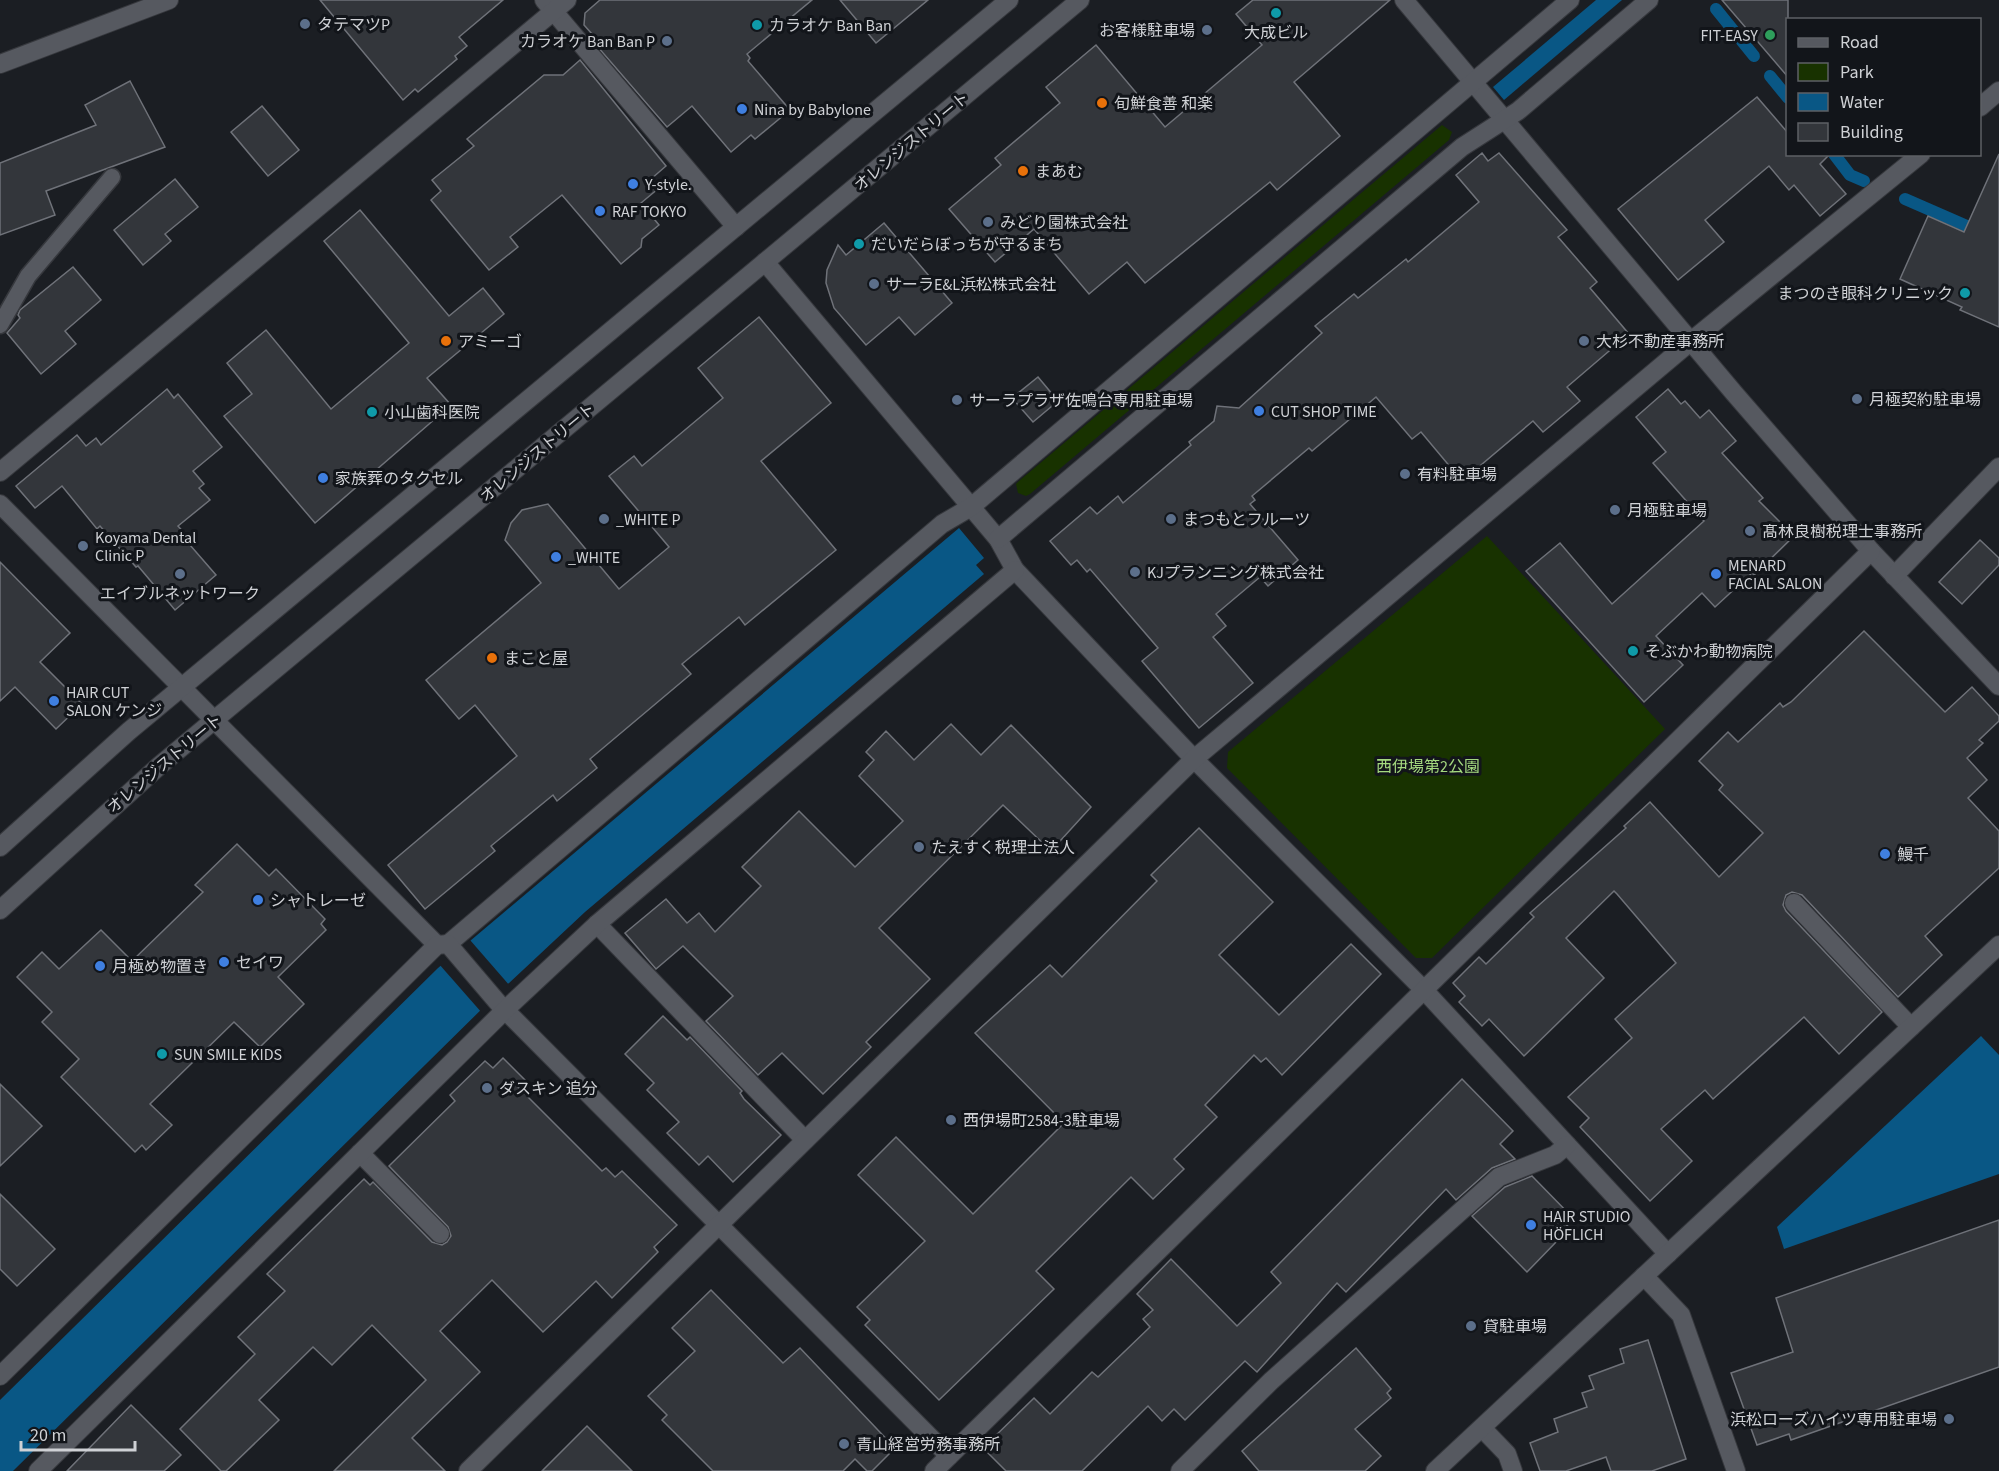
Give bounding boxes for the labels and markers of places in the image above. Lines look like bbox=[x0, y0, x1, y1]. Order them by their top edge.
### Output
marker: 大成ビル bbox=[1269, 6, 1283, 20]
place label: タテマツP bbox=[317, 14, 390, 36]
place label: カラオケ Ban Ban bbox=[769, 15, 892, 37]
marker: タテマツP bbox=[298, 17, 312, 31]
marker: カラオケ Ban Ban bbox=[750, 18, 764, 32]
place label: お客様駐車場 bbox=[1099, 20, 1195, 42]
place label: 大成ビル bbox=[1244, 22, 1308, 44]
marker: お客様駐車場 bbox=[1200, 23, 1214, 37]
place label: FIT-EASY bbox=[1700, 25, 1758, 47]
marker: FIT-EASY bbox=[1763, 28, 1777, 42]
place label: カラオケ Ban Ban P bbox=[520, 31, 655, 53]
marker: カラオケ Ban Ban P bbox=[660, 34, 674, 48]
place label: 旬鮮食善 和楽 bbox=[1114, 93, 1213, 115]
marker: 旬鮮食善 和楽 bbox=[1095, 96, 1109, 110]
place label: Nina by Babylone bbox=[754, 99, 871, 121]
marker: Nina by Babylone bbox=[735, 102, 749, 116]
place label: まあむ bbox=[1035, 161, 1083, 183]
marker: まあむ bbox=[1016, 164, 1030, 178]
place label: Y-style. bbox=[644, 174, 692, 196]
marker: Y-style. bbox=[626, 177, 640, 191]
place label: RAF TOKYO bbox=[612, 201, 687, 223]
marker: RAF TOKYO bbox=[593, 204, 607, 218]
place label: みどり園株式会社 bbox=[1000, 212, 1128, 234]
marker: みどり園株式会社 bbox=[981, 215, 995, 229]
place label: だいだらぼっちが守るまち bbox=[871, 234, 1063, 256]
marker: だいだらぼっちが守るまち bbox=[852, 237, 866, 251]
place label: サーラE&L浜松株式会社 bbox=[886, 274, 1056, 296]
marker: サーラE&L浜松株式会社 bbox=[867, 277, 881, 291]
place label: まつのき眼科クリニック bbox=[1777, 283, 1953, 305]
marker: まつのき眼科クリニック bbox=[1958, 286, 1972, 300]
place label: アミーゴ bbox=[458, 331, 522, 353]
place label: 大杉不動産事務所 bbox=[1596, 331, 1724, 353]
marker: アミーゴ bbox=[439, 334, 453, 348]
marker: 大杉不動産事務所 bbox=[1577, 334, 1591, 348]
place label: 月極契約駐車場 bbox=[1869, 389, 1981, 411]
place label: サーラプラザ佐鳴台専用駐車場 bbox=[969, 390, 1193, 412]
marker: 月極契約駐車場 bbox=[1850, 392, 1864, 406]
marker: サーラプラザ佐鳴台専用駐車場 bbox=[950, 393, 964, 407]
place label: CUT SHOP TIME bbox=[1271, 401, 1377, 423]
place label: 小山歯科医院 bbox=[384, 402, 480, 424]
marker: CUT SHOP TIME bbox=[1252, 404, 1266, 418]
marker: 小山歯科医院 bbox=[365, 405, 379, 419]
place label: 有料駐車場 bbox=[1417, 464, 1497, 486]
marker: 有料駐車場 bbox=[1398, 467, 1412, 481]
place label: 家族葬のタクセル bbox=[335, 468, 463, 490]
marker: 家族葬のタクセル bbox=[316, 471, 330, 485]
place label: 月極駐車場 bbox=[1627, 500, 1707, 522]
marker: 月極駐車場 bbox=[1608, 503, 1622, 517]
place label: _WHITE P bbox=[616, 509, 680, 531]
place label: まつもとフルーツ bbox=[1183, 509, 1310, 531]
marker: _WHITE P bbox=[597, 512, 611, 526]
marker: まつもとフルーツ bbox=[1164, 512, 1178, 526]
place label: 髙林良樹税理士事務所 bbox=[1762, 521, 1922, 543]
marker: 髙林良樹税理士事務所 bbox=[1743, 524, 1757, 538]
place label: Koyama Dental Clinic P bbox=[95, 527, 196, 567]
marker: Koyama Dental Clinic P bbox=[76, 539, 90, 553]
place label: _WHITE bbox=[568, 547, 620, 569]
marker: _WHITE bbox=[549, 550, 563, 564]
place label: MENARD FACIAL SALON bbox=[1728, 555, 1822, 595]
place label: KJプランニング株式会社 bbox=[1147, 562, 1324, 584]
marker: KJプランニング株式会社 bbox=[1128, 565, 1142, 579]
marker: エイブルネットワーク bbox=[173, 567, 187, 581]
marker: MENARD FACIAL SALON bbox=[1709, 567, 1723, 581]
place label: エイブルネットワーク bbox=[100, 583, 260, 605]
place label: そぶかわ動物病院 bbox=[1645, 641, 1773, 663]
marker: そぶかわ動物病院 bbox=[1626, 644, 1640, 658]
place label: まこと屋 bbox=[504, 648, 568, 670]
marker: まこと屋 bbox=[485, 651, 499, 665]
place label: HAIR CUT SALON ケンジ bbox=[66, 682, 162, 722]
marker: HAIR CUT SALON ケンジ bbox=[47, 694, 61, 708]
place label: たえすく税理士法人 bbox=[931, 837, 1075, 859]
marker: たえすく税理士法人 bbox=[912, 840, 926, 854]
place label: 鰻千 bbox=[1897, 844, 1929, 866]
marker: 鰻千 bbox=[1878, 847, 1892, 861]
place label: シャトレーゼ bbox=[270, 890, 366, 912]
marker: シャトレーゼ bbox=[251, 893, 265, 907]
place label: セイワ bbox=[236, 952, 284, 974]
marker: セイワ bbox=[217, 955, 231, 969]
place label: 月極め物置き bbox=[112, 956, 208, 978]
marker: 月極め物置き bbox=[93, 959, 107, 973]
place label: SUN SMILE KIDS bbox=[174, 1044, 282, 1066]
marker: SUN SMILE KIDS bbox=[155, 1047, 169, 1061]
place label: ダスキン 追分 bbox=[499, 1078, 598, 1100]
marker: ダスキン 追分 bbox=[480, 1081, 494, 1095]
place label: 西伊場町2584-3駐車場 bbox=[963, 1110, 1120, 1132]
marker: 西伊場町2584-3駐車場 bbox=[944, 1113, 958, 1127]
place label: HAIR STUDIO HÖFLICH bbox=[1543, 1206, 1630, 1246]
marker: HAIR STUDIO HÖFLICH bbox=[1524, 1218, 1538, 1232]
place label: 貸駐車場 bbox=[1483, 1316, 1547, 1338]
marker: 貸駐車場 bbox=[1464, 1319, 1478, 1333]
place label: 浜松ローズハイツ専用駐車場 bbox=[1730, 1409, 1937, 1431]
marker: 浜松ローズハイツ専用駐車場 bbox=[1942, 1412, 1956, 1426]
place label: 青山経営労務事務所 bbox=[856, 1434, 1000, 1456]
marker: 青山経営労務事務所 bbox=[837, 1437, 851, 1451]

